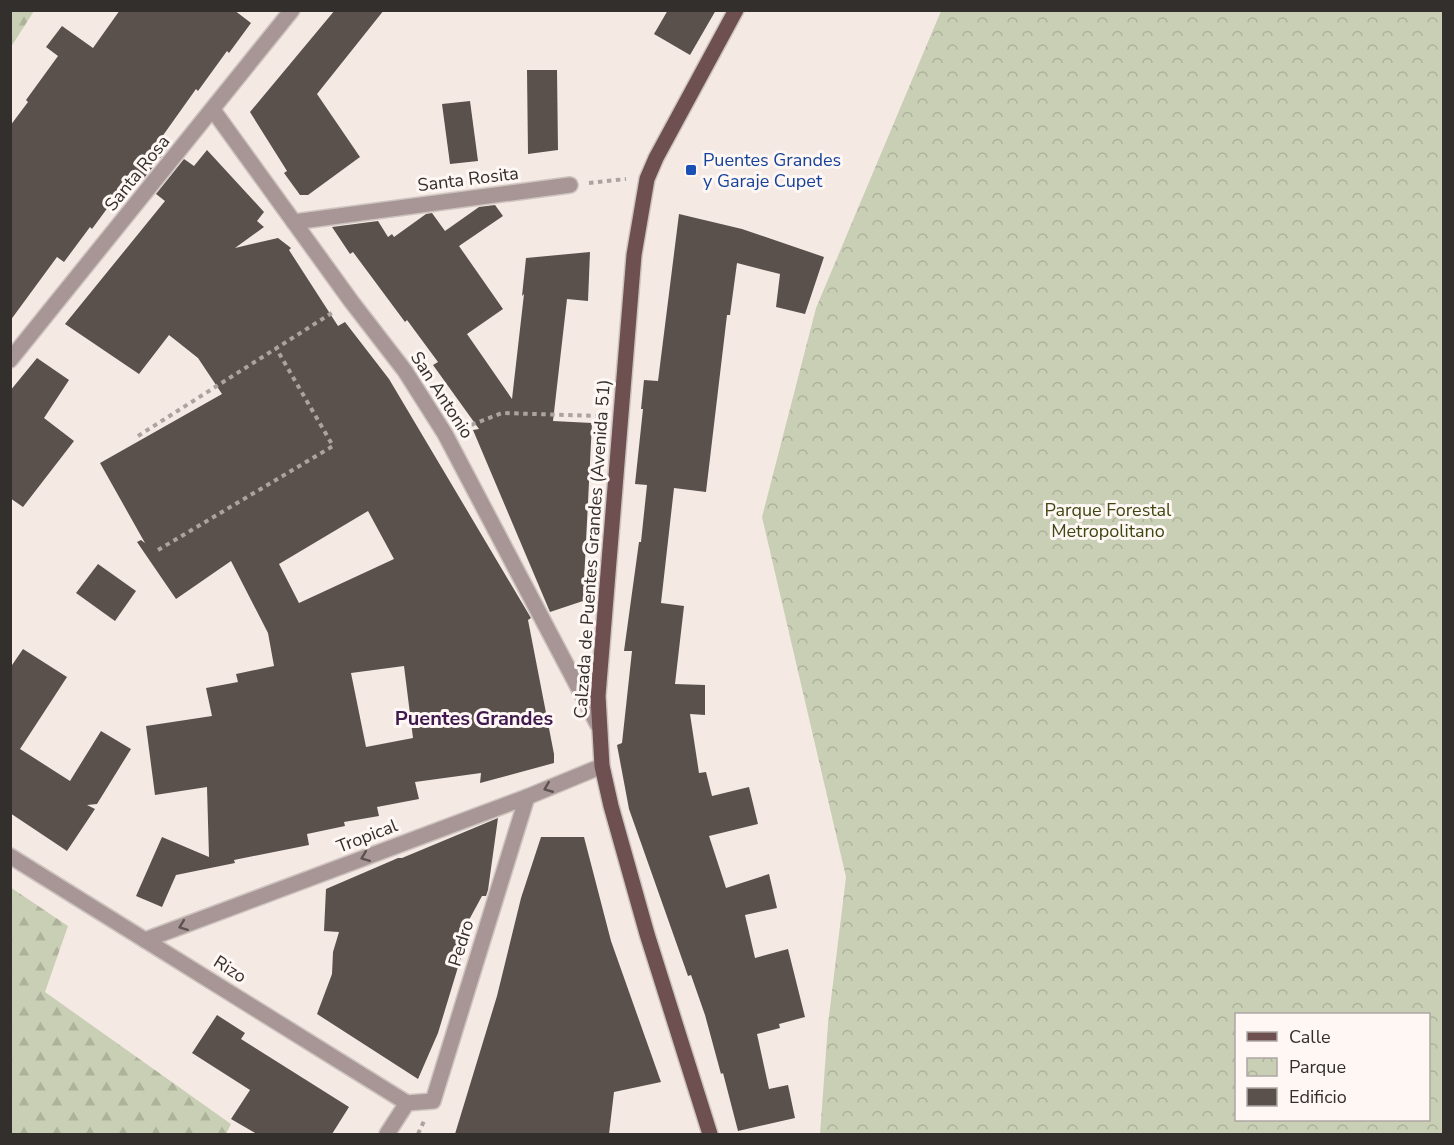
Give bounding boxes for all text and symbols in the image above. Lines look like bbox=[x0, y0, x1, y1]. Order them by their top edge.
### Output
street label: Santa Rosa bbox=[99, 130, 175, 216]
place label: Puentes Grandes y Garaje Cupet bbox=[703, 148, 841, 193]
street label: Santa Rosita bbox=[416, 161, 520, 197]
marker: Puentes Grandes y Garaje Cupet bbox=[684, 163, 698, 177]
street label: San Antonio bbox=[405, 347, 479, 443]
street label: Calzada de Puentes Grandes (Avenida 51) bbox=[568, 379, 616, 719]
park label: Parque Forestal Metropolitano bbox=[1045, 498, 1172, 543]
district label: Puentes Grandes bbox=[395, 705, 553, 732]
one-way arrow bbox=[543, 781, 554, 793]
street label: Tropical bbox=[333, 813, 402, 859]
one-way arrow bbox=[360, 850, 371, 863]
street label: Pedro bbox=[443, 917, 479, 969]
one-way arrow bbox=[178, 918, 188, 931]
street label: Rizo bbox=[209, 950, 251, 988]
legend bbox=[1235, 1013, 1430, 1121]
text: Calle bbox=[1289, 1025, 1331, 1049]
text: Parque bbox=[1289, 1055, 1346, 1079]
text: Edificio bbox=[1289, 1085, 1347, 1109]

